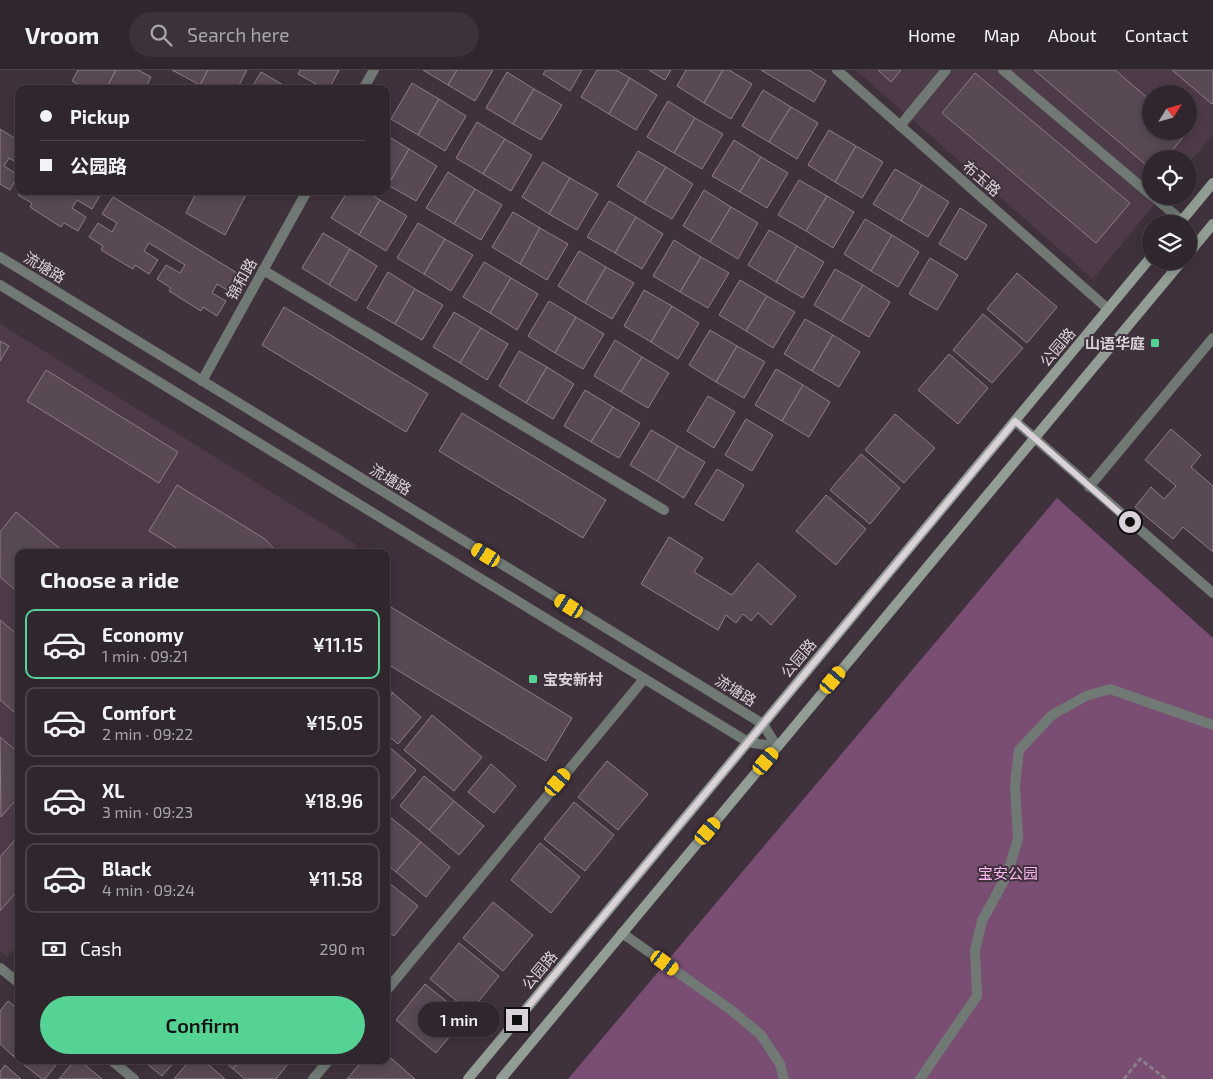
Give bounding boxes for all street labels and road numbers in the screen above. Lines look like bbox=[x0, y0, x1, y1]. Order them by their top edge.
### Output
street label: 布玉路 bbox=[959, 156, 1005, 200]
street label: 流塘路 bbox=[21, 248, 69, 286]
street label: 锦和路 bbox=[222, 255, 260, 303]
street label: 公园路 bbox=[1036, 324, 1078, 370]
street label: 流塘路 bbox=[367, 460, 415, 498]
street label: 公园路 bbox=[777, 635, 819, 681]
street label: 流塘路 bbox=[712, 670, 760, 710]
street label: 公园路 bbox=[518, 947, 560, 993]

